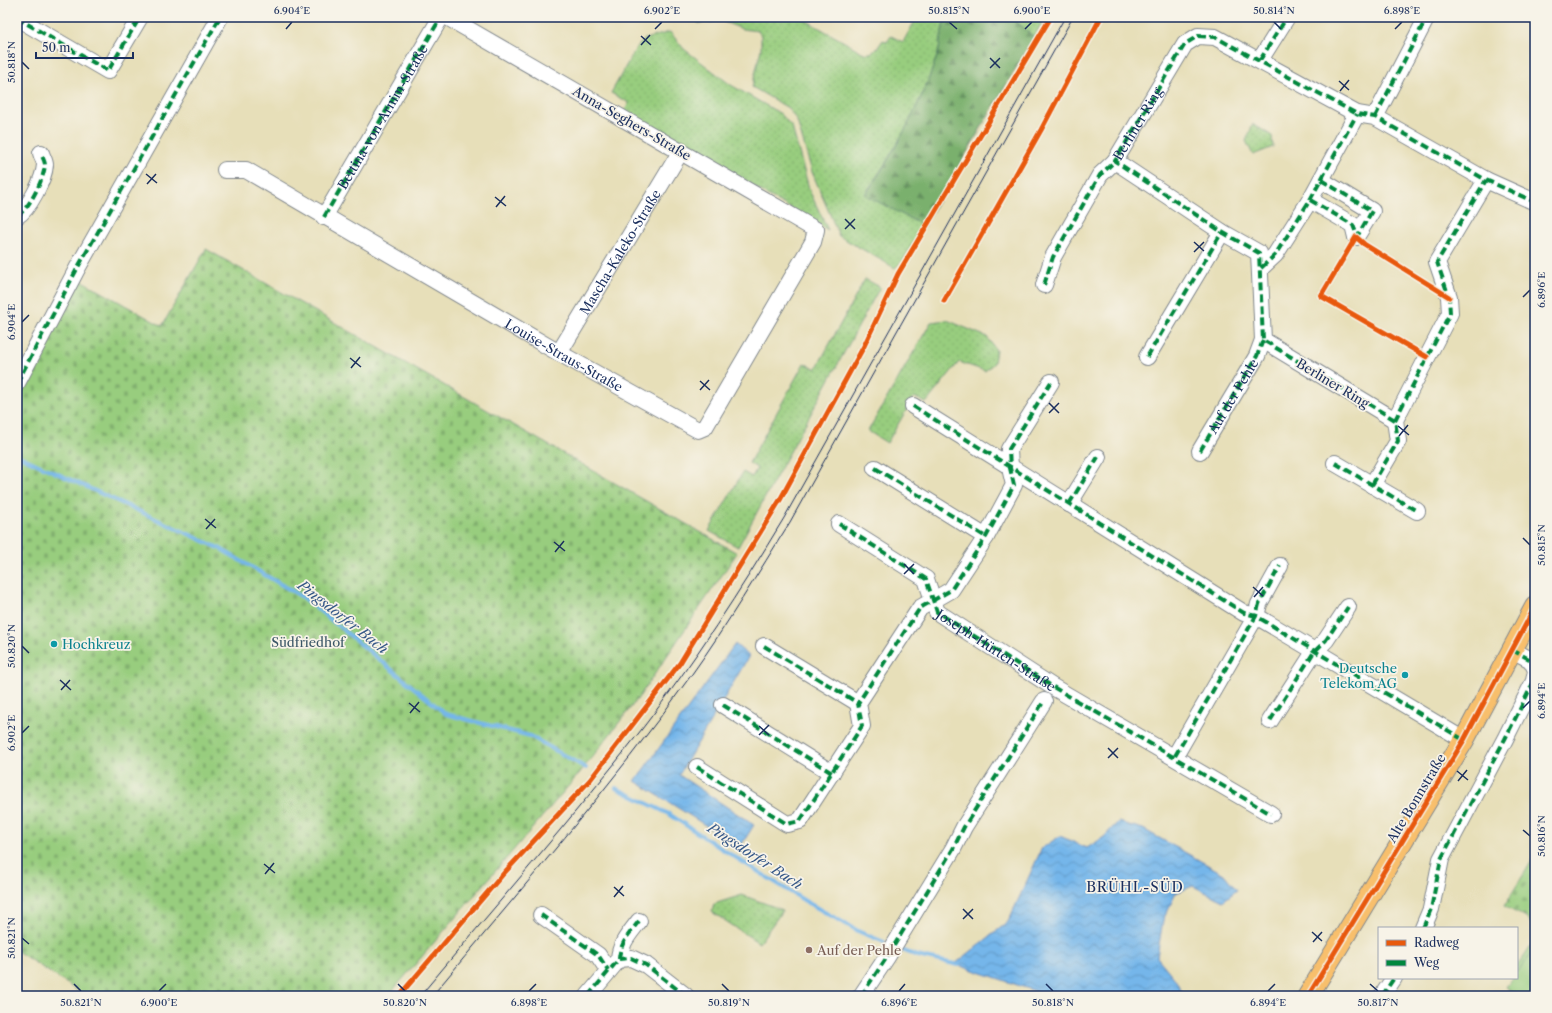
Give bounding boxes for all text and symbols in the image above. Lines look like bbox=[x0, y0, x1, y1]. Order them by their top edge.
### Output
text: 6.904°E bbox=[274, 4, 310, 17]
text: 6.902°E bbox=[644, 4, 680, 17]
text: 50.815°N bbox=[928, 4, 970, 17]
text: 6.900°E bbox=[1014, 4, 1051, 17]
text: 50.814°N bbox=[1253, 4, 1295, 17]
text: 6.898°E bbox=[1384, 4, 1420, 17]
scale bar bbox=[36, 34, 133, 60]
text: 50 m bbox=[42, 40, 71, 55]
text: 50.818°N bbox=[5, 41, 18, 83]
street label: Bettina-von-Arnim-Straße bbox=[334, 42, 431, 192]
street label: Anna-Seghers-Straße bbox=[569, 82, 694, 163]
street label: Berliner Ring bbox=[1109, 84, 1165, 163]
street label: Mascha-Kaleko-Straße bbox=[576, 187, 664, 317]
text: 6.896°E bbox=[1535, 272, 1548, 308]
text: 6.904°E bbox=[5, 304, 18, 340]
street label: Louise-Straus-Straße bbox=[502, 315, 626, 395]
street label: Berliner Ring bbox=[1294, 355, 1372, 411]
street label: Auf der Pehle bbox=[1204, 356, 1261, 437]
text: 50.815°N bbox=[1535, 524, 1548, 566]
water label: Pingsdorfer Bach bbox=[294, 576, 392, 658]
street label: Joseph-Hürten-Straße bbox=[932, 605, 1059, 695]
text: 50.820°N bbox=[5, 624, 18, 668]
park label: Südfriedhof bbox=[271, 634, 346, 650]
place label: Hochkreuz bbox=[62, 636, 131, 652]
marker: Hochkreuz bbox=[49, 639, 59, 649]
place label: Deutsche Telekom AG bbox=[1320, 660, 1398, 691]
marker: Deutsche Telekom AG bbox=[1400, 670, 1410, 680]
text: 6.894°E bbox=[1535, 683, 1548, 719]
text: 6.902°E bbox=[5, 715, 18, 751]
street label: Alte Bonnstraße bbox=[1383, 751, 1449, 846]
text: 50.816°N bbox=[1535, 815, 1548, 857]
water label: Pingsdorfer Bach bbox=[703, 818, 806, 893]
district label: BRÜHL-SÜD bbox=[1086, 878, 1184, 896]
text: 50.821°N bbox=[5, 917, 18, 959]
legend bbox=[1378, 927, 1518, 979]
text: Radweg bbox=[1414, 935, 1460, 950]
place label: Auf der Pehle bbox=[816, 942, 901, 958]
marker: Auf der Pehle bbox=[804, 945, 814, 955]
text: Weg bbox=[1413, 955, 1440, 970]
text: 50.821°N bbox=[60, 996, 102, 1009]
text: 6.900°E bbox=[141, 996, 178, 1009]
text: 50.820°N bbox=[383, 996, 427, 1009]
text: 6.898°E bbox=[511, 996, 547, 1009]
text: 50.819°N bbox=[708, 996, 750, 1009]
text: 6.896°E bbox=[881, 996, 917, 1009]
text: 50.818°N bbox=[1032, 996, 1074, 1009]
text: 6.894°E bbox=[1250, 996, 1286, 1009]
text: 50.817°N bbox=[1358, 996, 1398, 1009]

